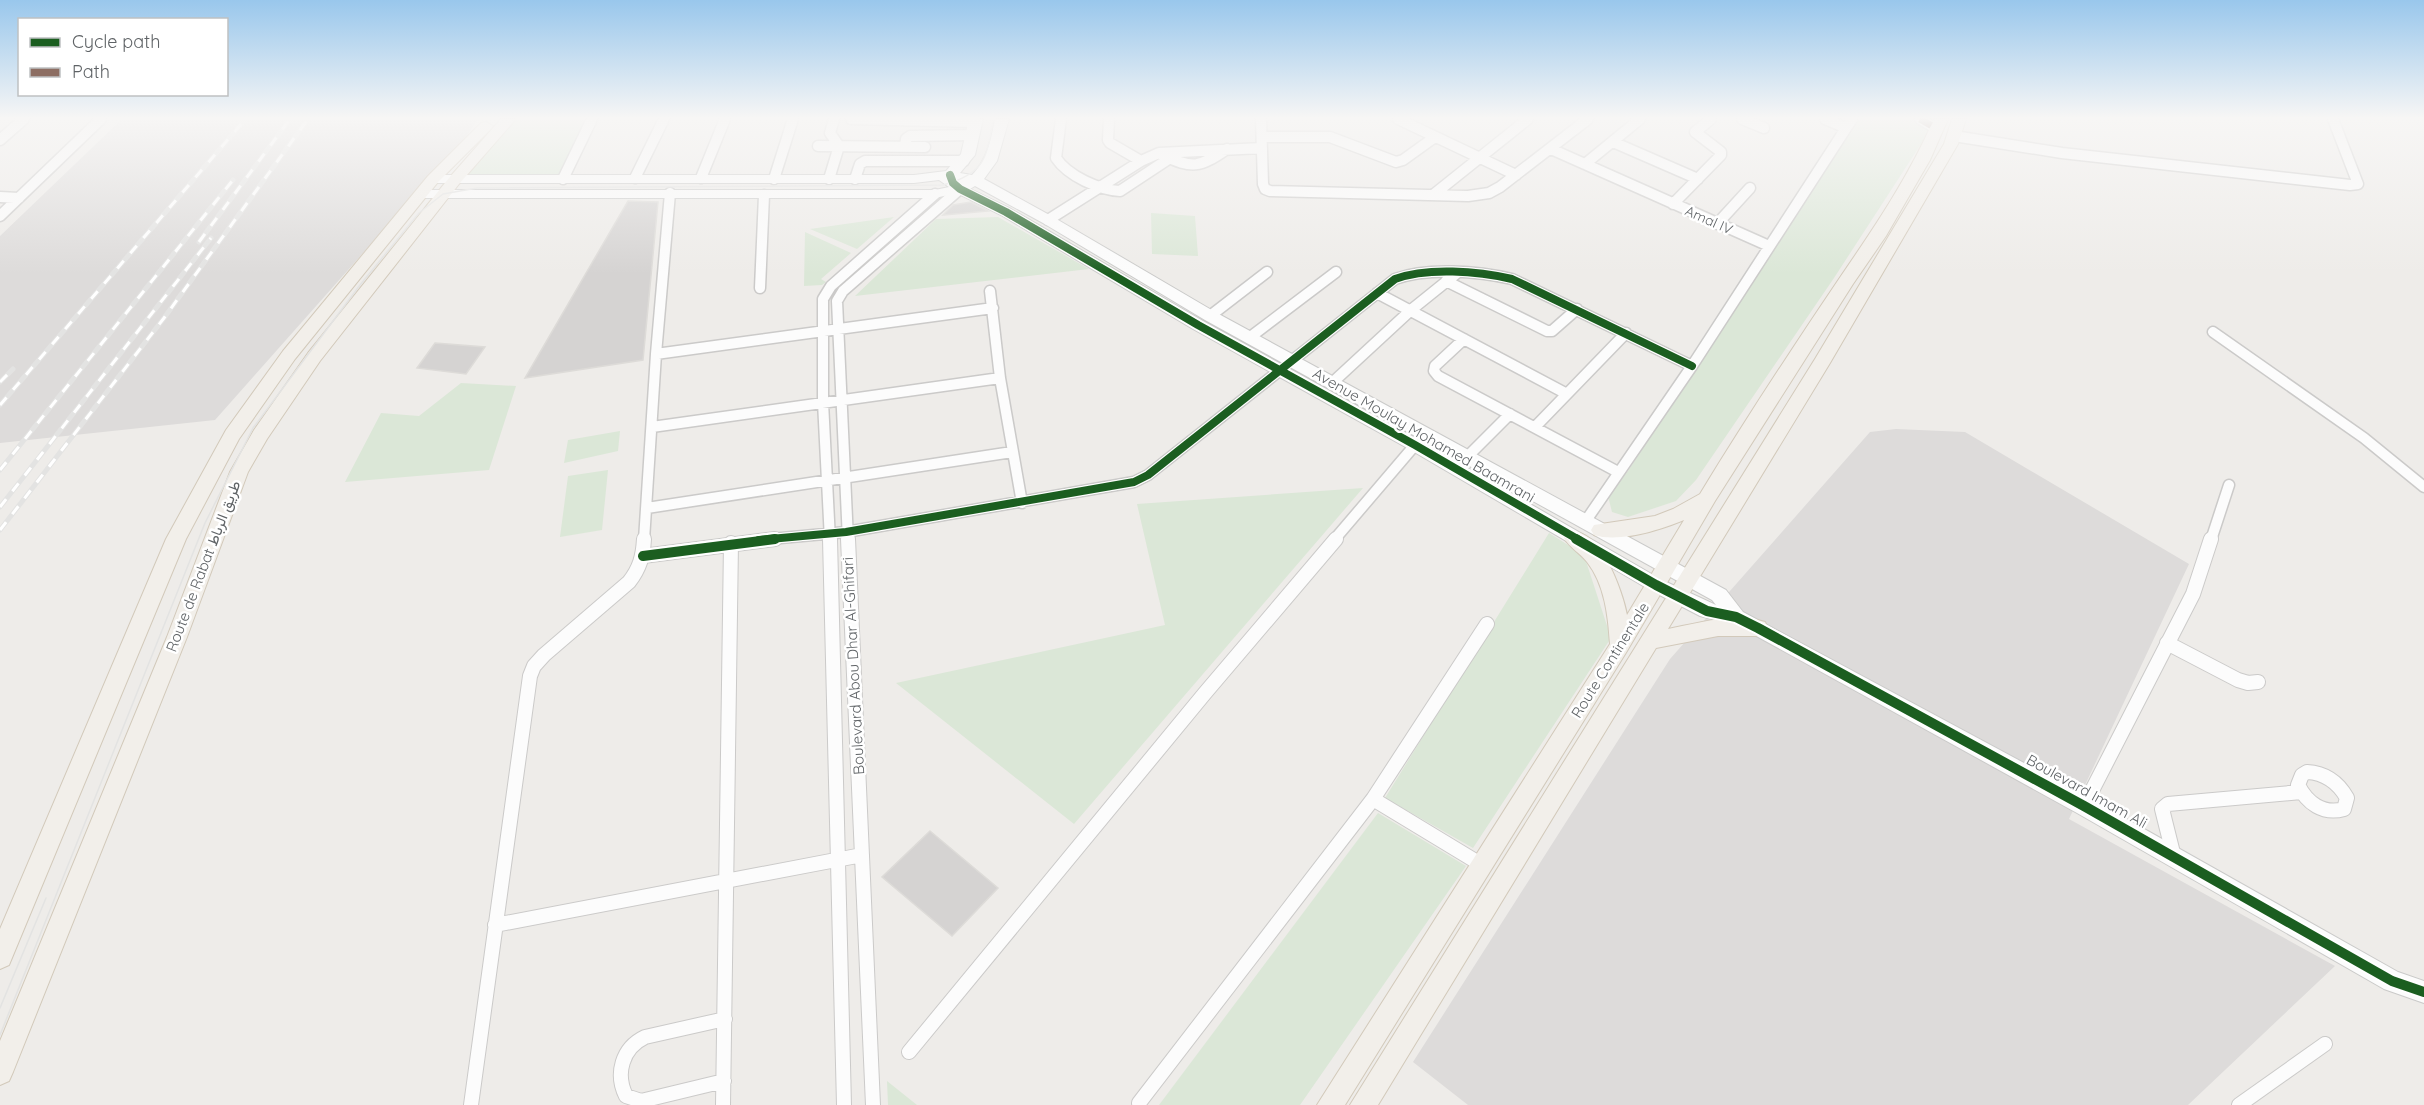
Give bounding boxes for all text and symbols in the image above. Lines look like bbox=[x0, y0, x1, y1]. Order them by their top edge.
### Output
legend bbox=[18, 18, 228, 96]
text: Cycle path bbox=[72, 30, 160, 53]
text: Path bbox=[72, 60, 110, 83]
street label: Amal IV bbox=[1682, 202, 1736, 238]
street label: Avenue Moulay Mohamed Baamrani bbox=[1310, 363, 1538, 507]
street label: Route de Rabat طريق الرباط bbox=[162, 477, 245, 655]
street label: Boulevard Abou Dhar Al-Ghifari bbox=[838, 557, 868, 775]
street label: Route Continentale bbox=[1567, 599, 1653, 721]
street label: Boulevard Imam Ali bbox=[2023, 750, 2151, 832]

